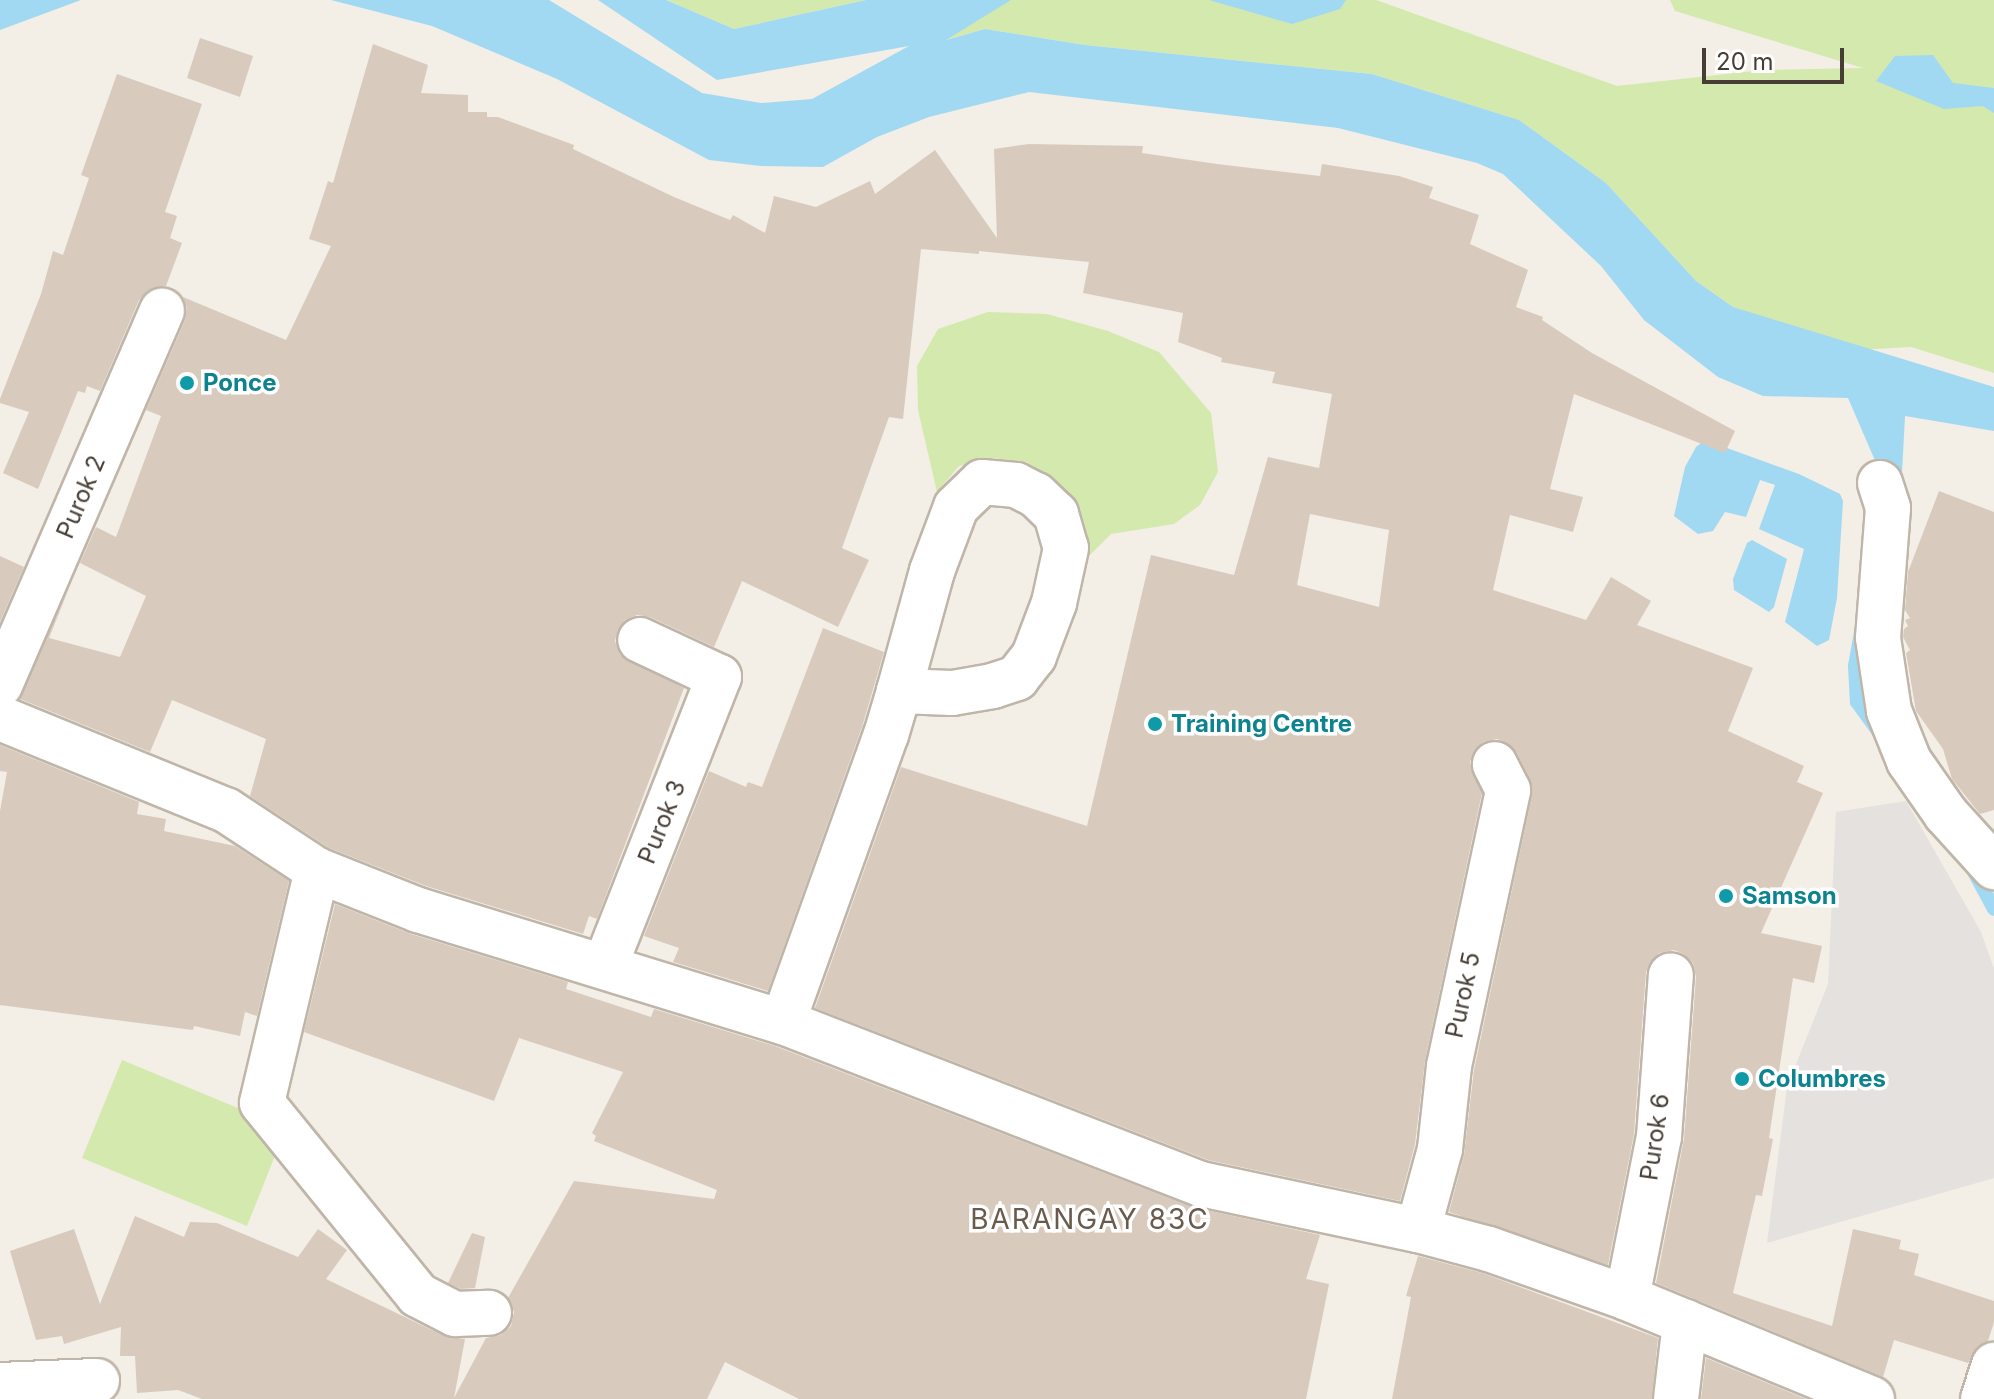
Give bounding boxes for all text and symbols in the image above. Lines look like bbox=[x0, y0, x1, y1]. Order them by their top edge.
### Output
scale bar bbox=[1706, 32, 1848, 82]
text: 20 m bbox=[1716, 47, 1774, 76]
place label: Ponce bbox=[203, 369, 276, 397]
marker: Ponce bbox=[178, 374, 196, 392]
street label: Purok 2 bbox=[51, 451, 111, 543]
place label: Training Centre bbox=[1171, 710, 1352, 738]
marker: Training Centre bbox=[1146, 715, 1164, 733]
street label: Purok 3 bbox=[632, 776, 692, 868]
place label: Samson bbox=[1742, 882, 1837, 910]
marker: Samson bbox=[1717, 887, 1735, 905]
street label: Purok 5 bbox=[1440, 949, 1486, 1041]
place label: Columbres bbox=[1758, 1065, 1886, 1093]
marker: Columbres bbox=[1733, 1070, 1751, 1088]
street label: Purok 6 bbox=[1635, 1092, 1675, 1182]
district label: BARANGAY 83C bbox=[970, 1202, 1210, 1236]

